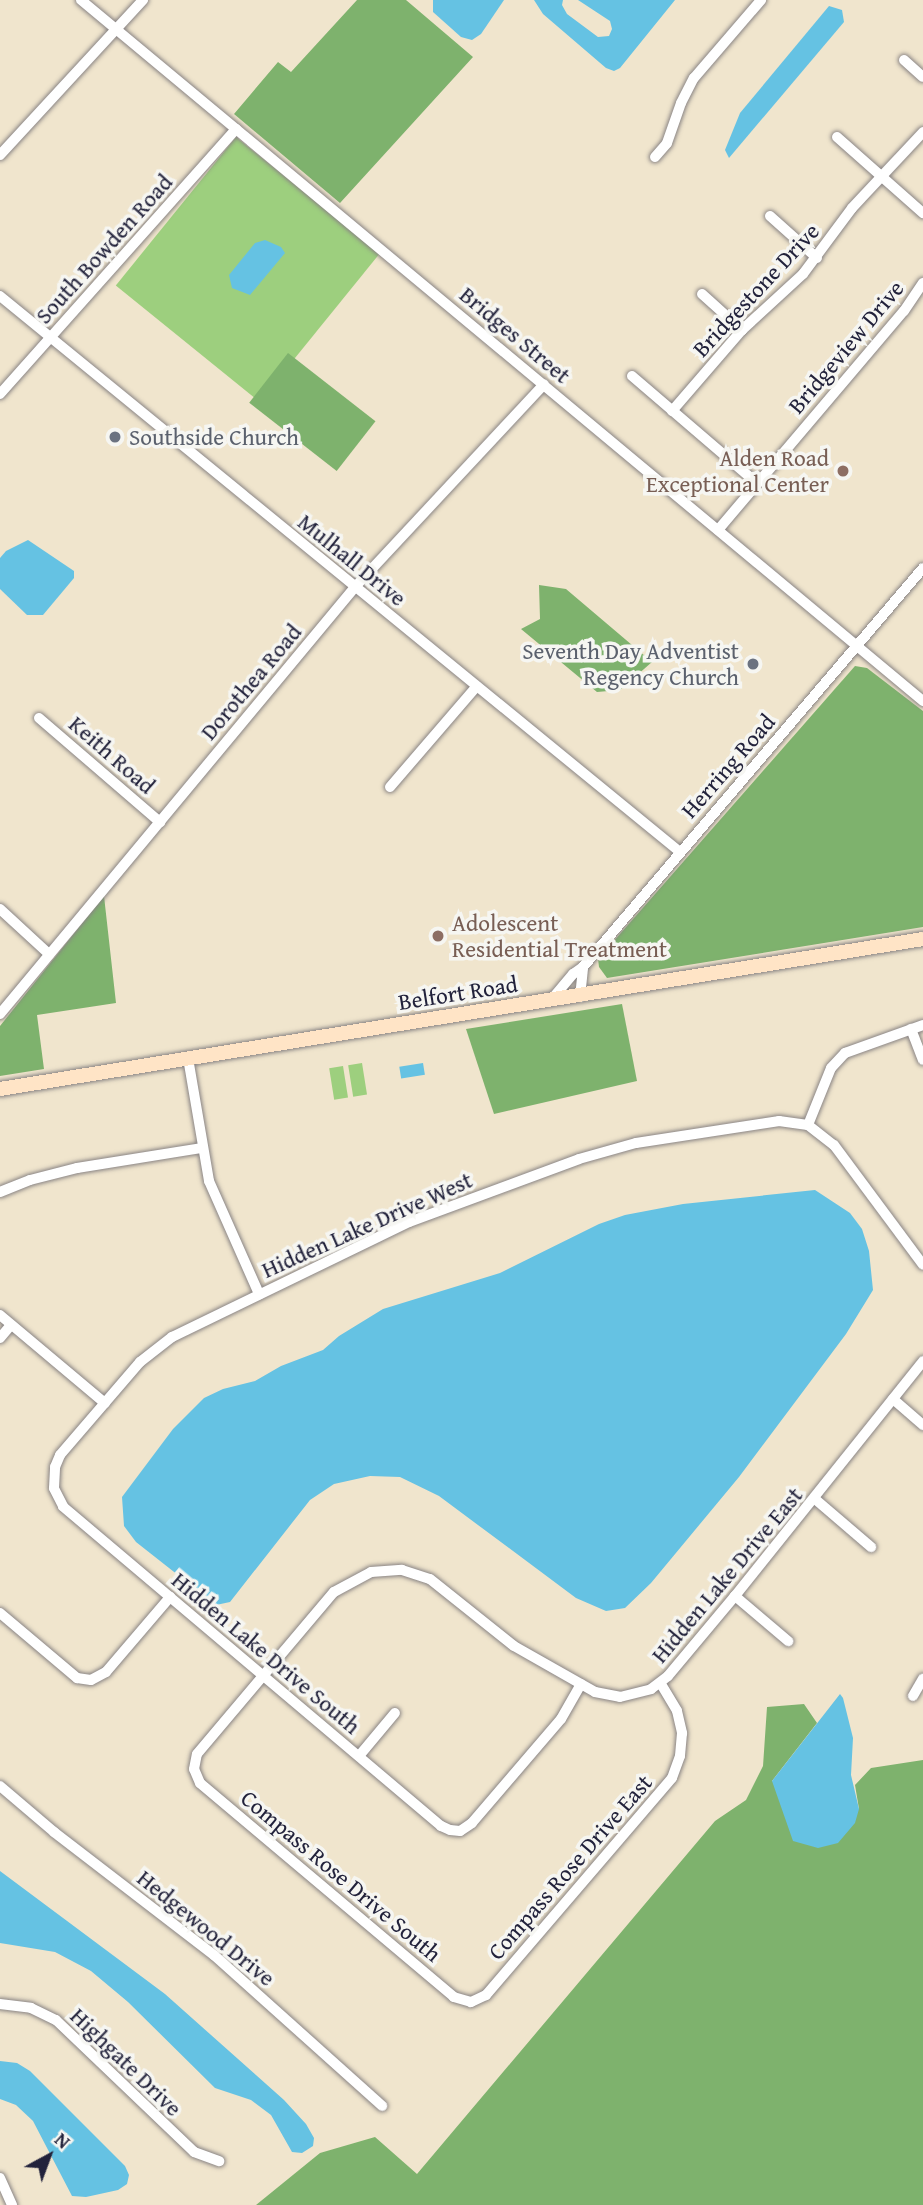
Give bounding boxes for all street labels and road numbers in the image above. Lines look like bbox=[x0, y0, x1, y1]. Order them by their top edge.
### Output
street label: South Bowden Road bbox=[30, 169, 178, 329]
street label: Bridgestone Drive bbox=[687, 217, 825, 363]
street label: Bridgeview Drive bbox=[782, 275, 910, 419]
street label: Bridges Street bbox=[454, 281, 576, 389]
street label: Mulhall Drive bbox=[292, 508, 412, 612]
street label: Dorothea Road bbox=[195, 619, 307, 745]
street label: Herring Road bbox=[675, 708, 781, 824]
street label: Keith Road bbox=[63, 710, 161, 800]
street label: Belfort Road bbox=[396, 970, 520, 1016]
street label: Hidden Lake Drive West bbox=[257, 1166, 477, 1284]
street label: Hidden Lake Drive East bbox=[646, 1482, 808, 1668]
street label: Hidden Lake Drive South bbox=[166, 1566, 366, 1740]
street label: Compass Rose Drive East bbox=[482, 1769, 658, 1965]
street label: Compass Rose Drive South bbox=[235, 1784, 447, 1968]
street label: Hedgewood Drive bbox=[132, 1864, 280, 1992]
street label: Highgate Drive bbox=[65, 2002, 187, 2122]

